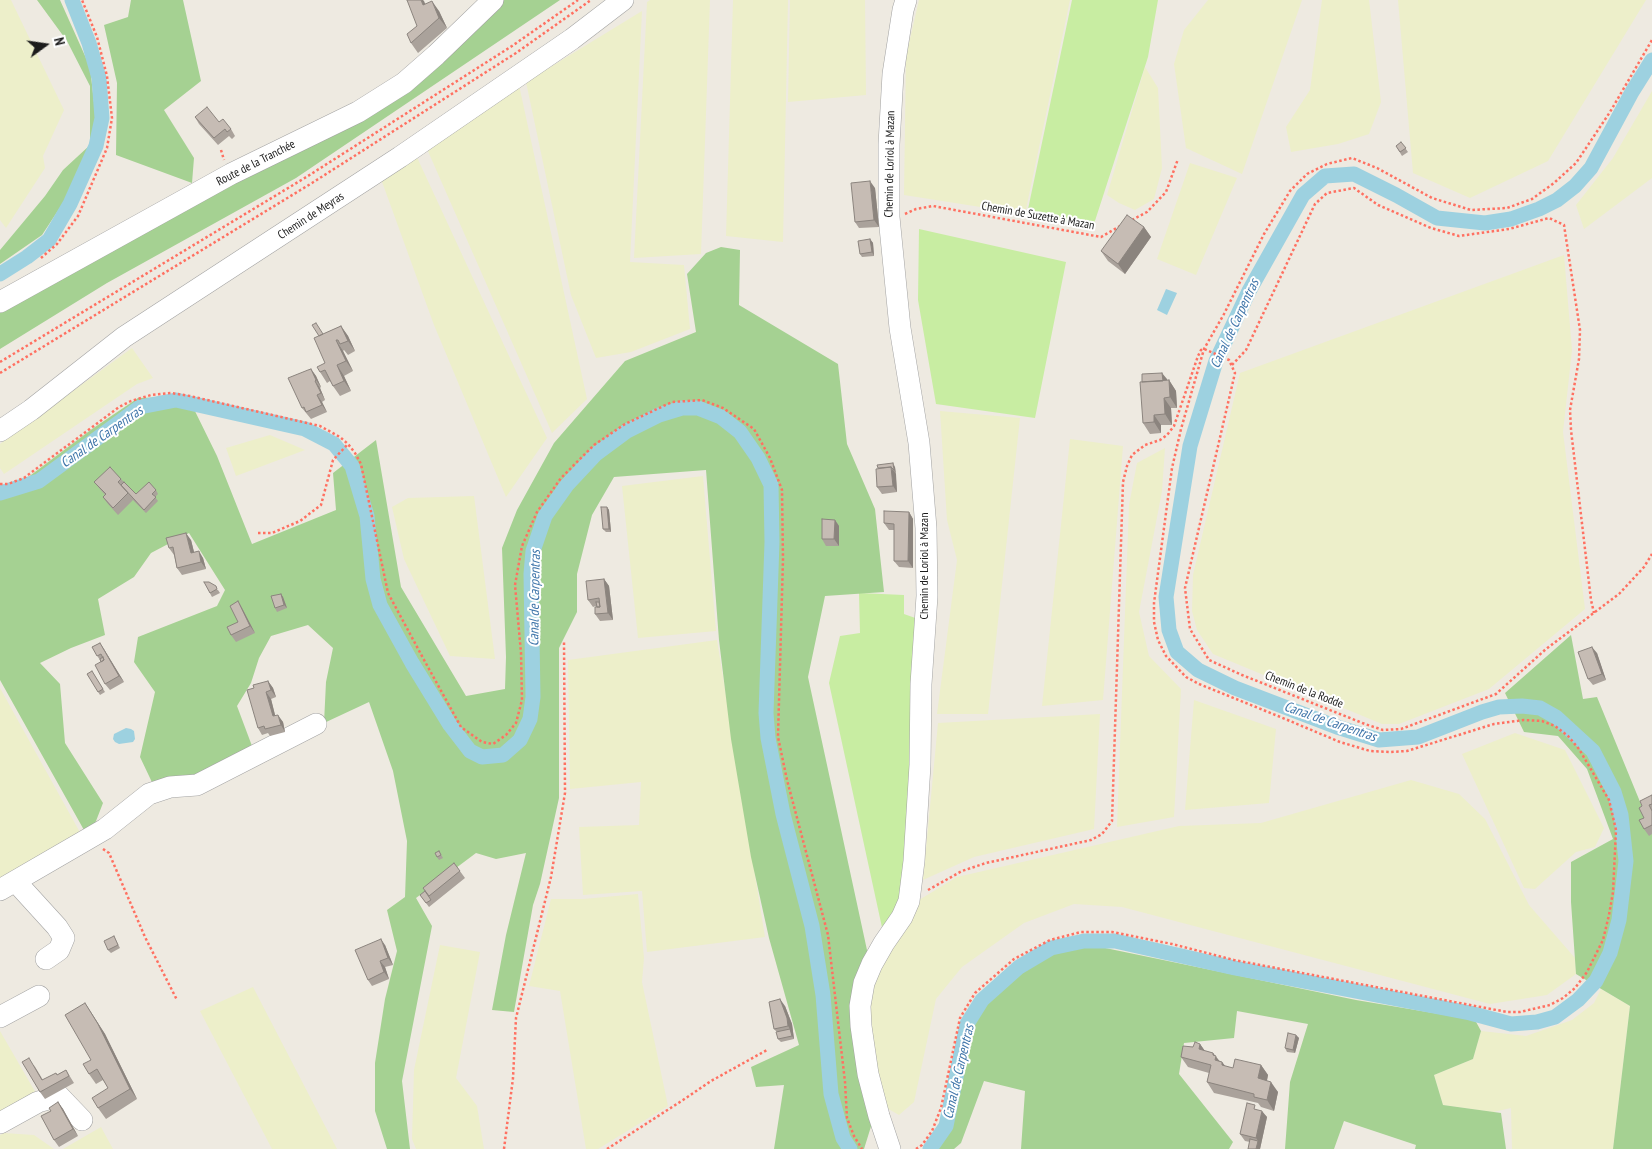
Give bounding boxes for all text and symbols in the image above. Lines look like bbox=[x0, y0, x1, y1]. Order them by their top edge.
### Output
north arrow bbox=[20, 20, 70, 70]
text: N bbox=[50, 36, 69, 47]
street label: Chemin de Loriol à Mazan bbox=[882, 110, 898, 218]
street label: Route de la Tranchée bbox=[214, 137, 298, 189]
street label: Chemin de Meyras bbox=[275, 189, 347, 243]
street label: Chemin de Suzette à Mazan bbox=[980, 199, 1096, 233]
water label: Canal de Carpentras bbox=[1207, 277, 1263, 371]
water label: Canal de Carpentras bbox=[58, 402, 146, 472]
street label: Chemin de Loriol à Mazan bbox=[918, 513, 932, 619]
water label: Canal de Carpentras bbox=[526, 550, 544, 646]
street label: Chemin de la Rodde bbox=[1263, 668, 1345, 712]
water label: Canal de Carpentras bbox=[1282, 698, 1378, 746]
water label: Canal de Carpentras bbox=[940, 1023, 978, 1121]

